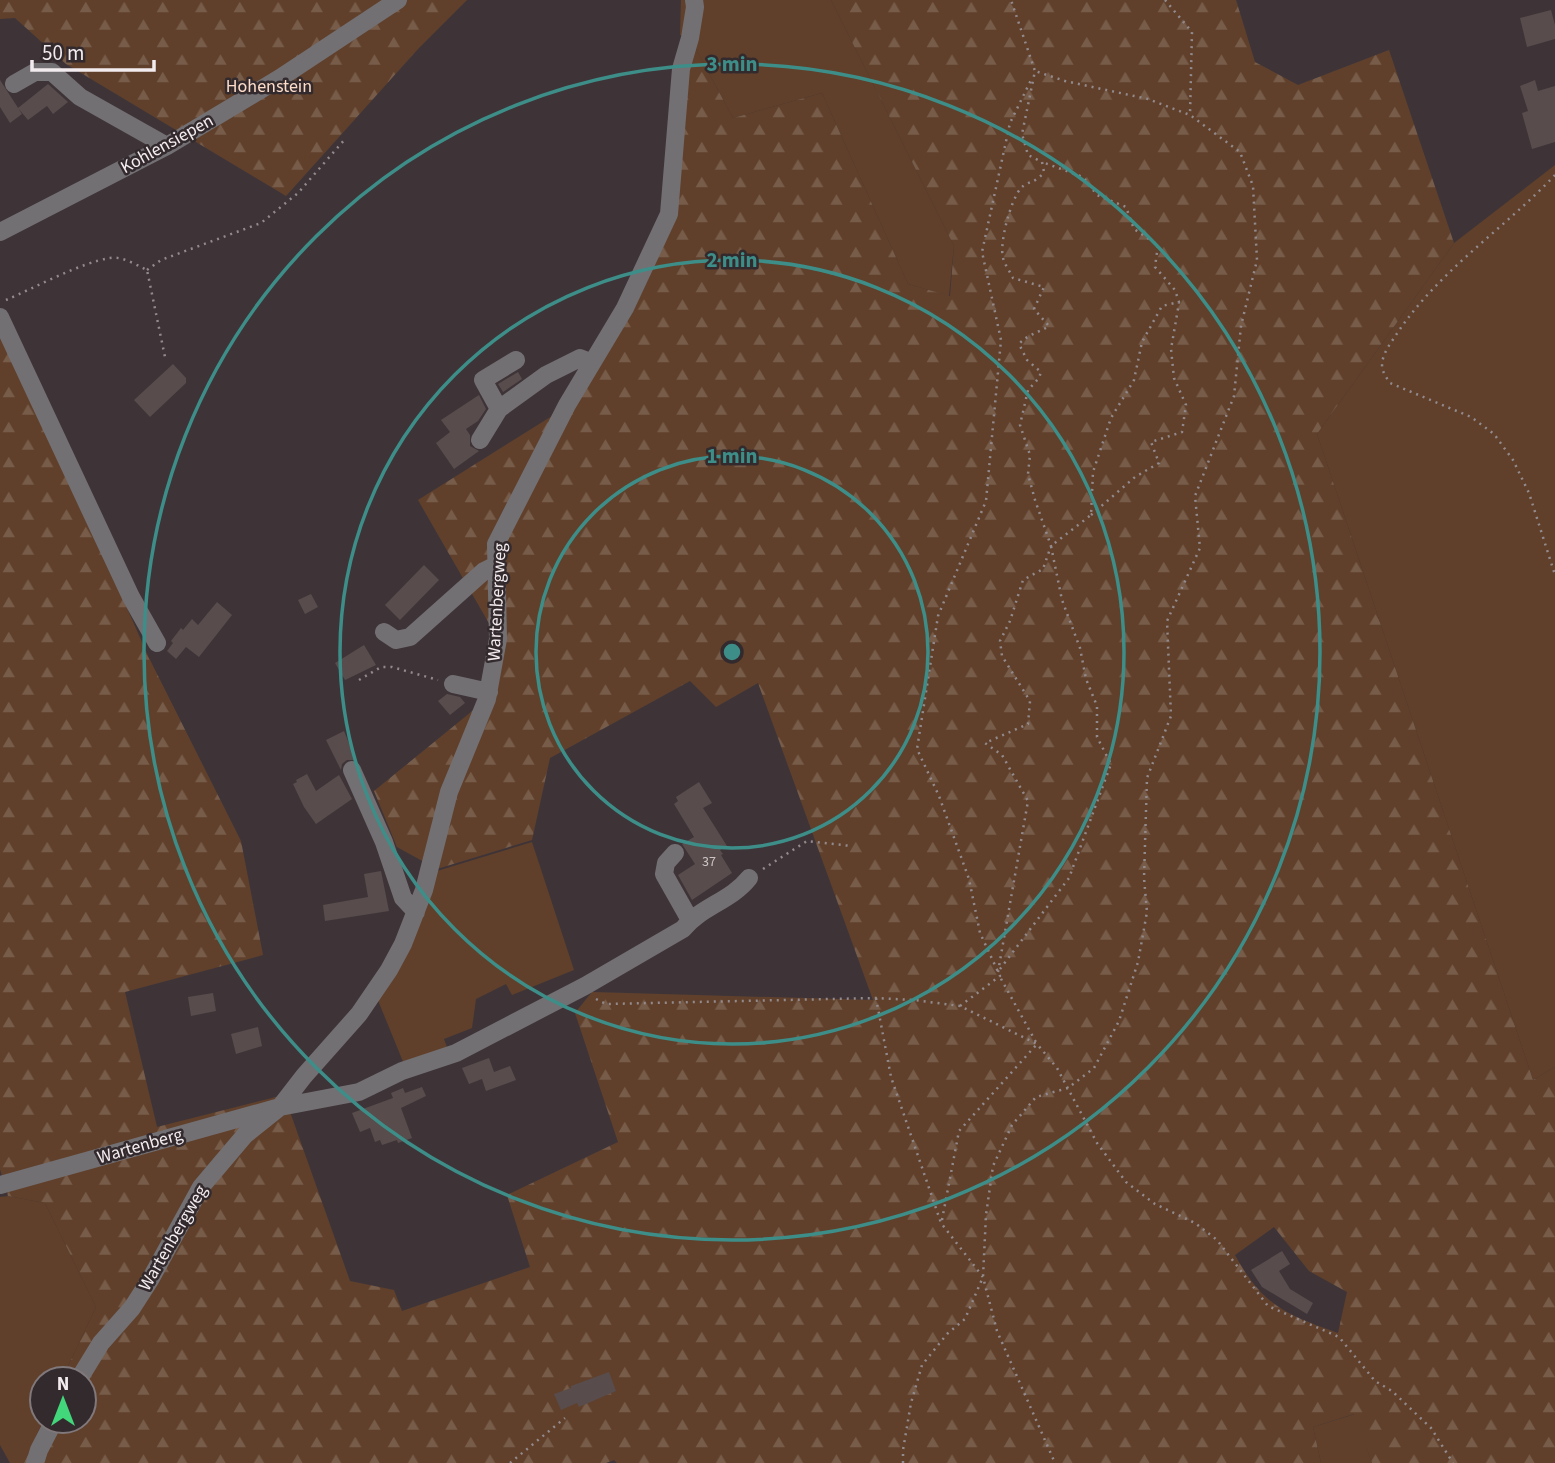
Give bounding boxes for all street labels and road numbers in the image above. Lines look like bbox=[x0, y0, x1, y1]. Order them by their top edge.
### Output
street label: Kohlensiepen bbox=[116, 108, 218, 180]
street label: Wartenbergweg bbox=[481, 542, 513, 662]
street label: Wartenberg bbox=[94, 1122, 186, 1170]
street label: Wartenbergweg bbox=[133, 1180, 213, 1296]

